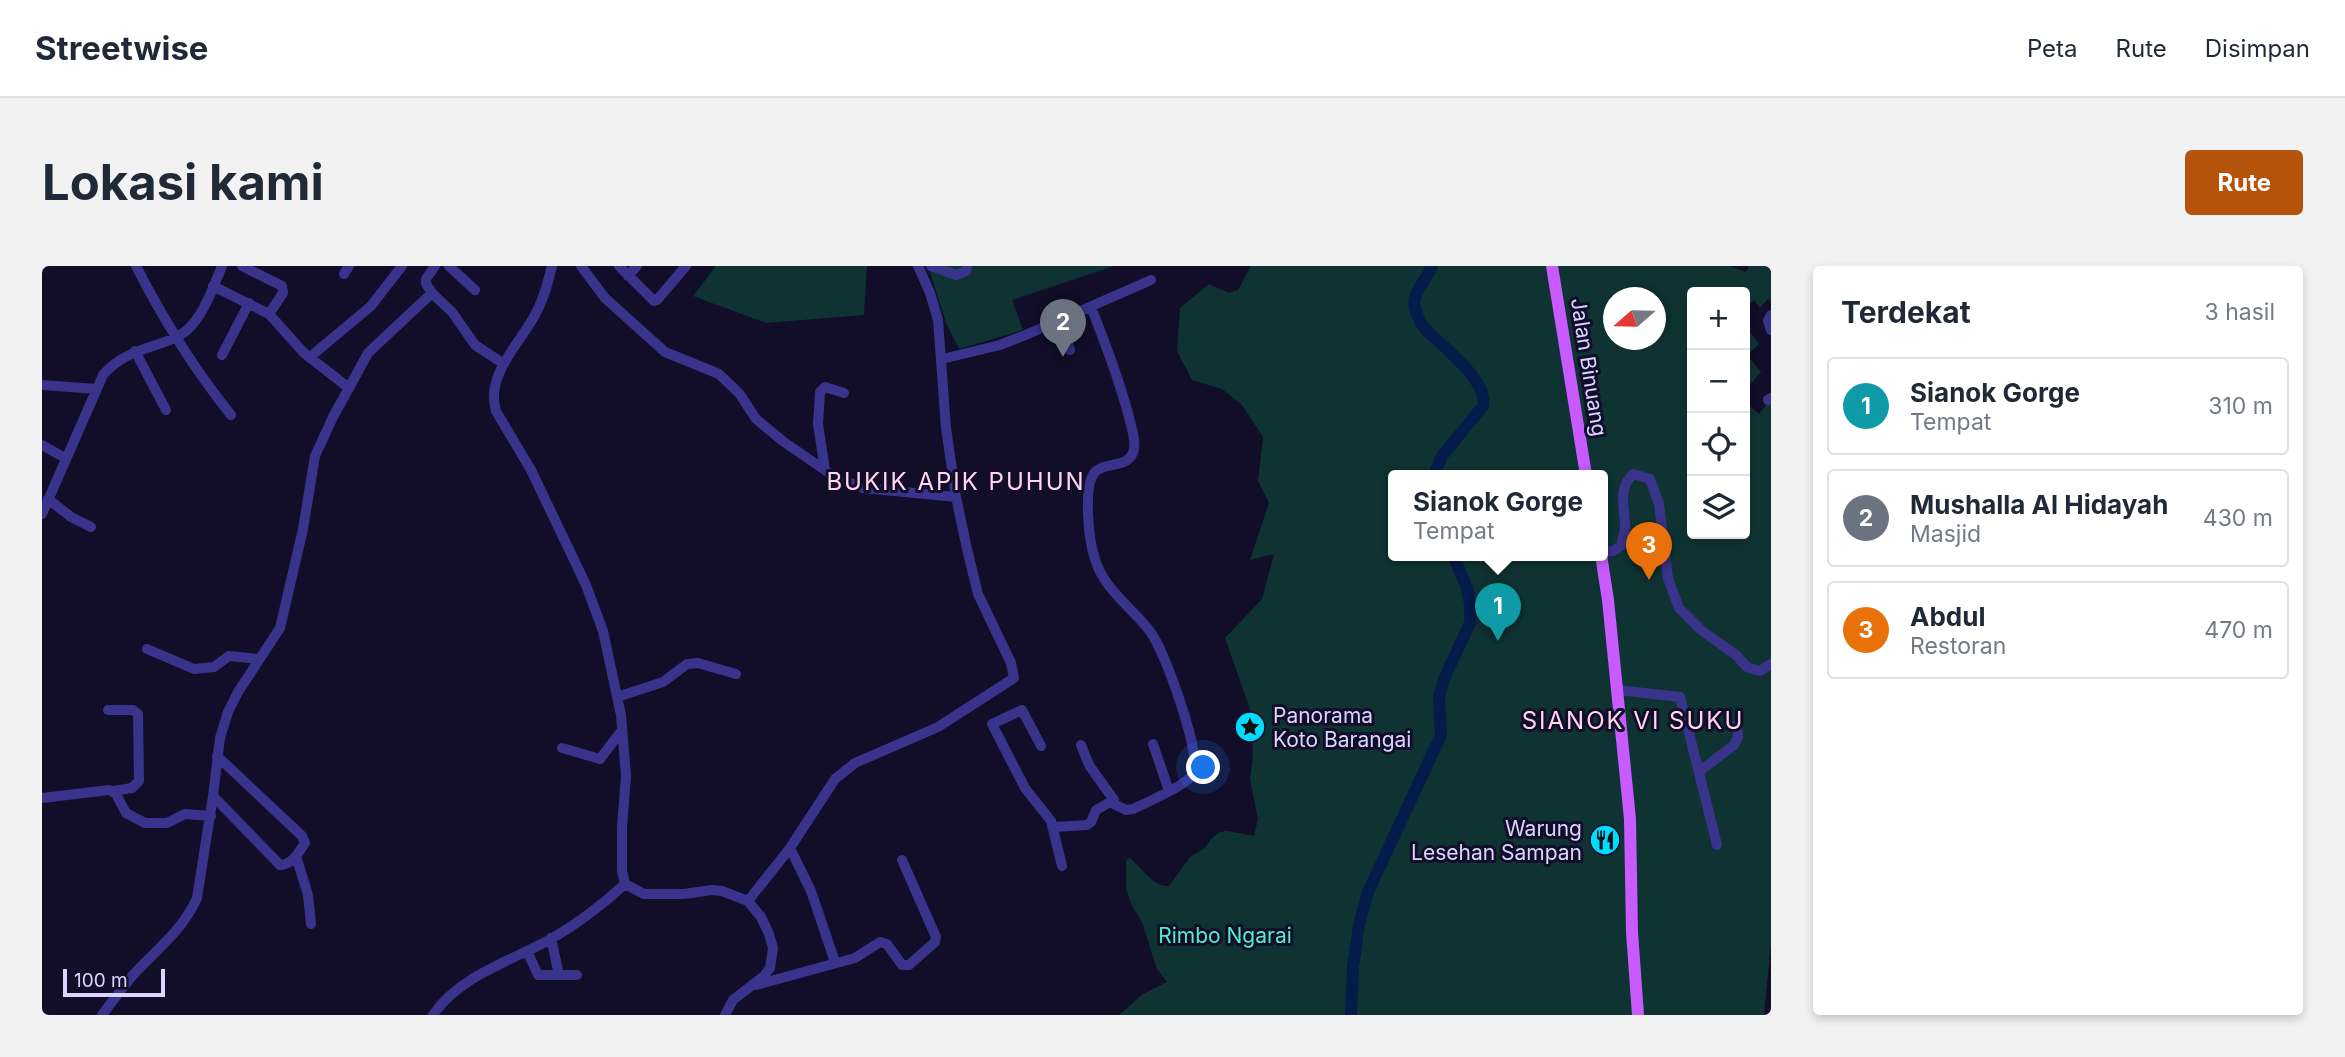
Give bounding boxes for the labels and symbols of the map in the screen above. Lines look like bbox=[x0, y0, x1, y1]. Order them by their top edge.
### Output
north arrow bbox=[1603, 287, 1666, 350]
street label: Jalan Binuang bbox=[1566, 296, 1612, 438]
pin: 2 bbox=[1040, 299, 1086, 357]
district label: BUKIK APIK PUHUN bbox=[826, 467, 1086, 496]
pin: 3 bbox=[1626, 522, 1672, 580]
pin: 1 bbox=[1475, 583, 1521, 641]
place label: Panorama Koto Barangai bbox=[1273, 703, 1411, 752]
district label: SIANOK VI SUKU bbox=[1522, 706, 1744, 735]
place icon: Panorama Koto Barangai bbox=[1233, 710, 1267, 744]
your location bbox=[1186, 750, 1220, 784]
place label: Warung Lesehan Sampan bbox=[1411, 816, 1582, 865]
restaurant icon: Warung Lesehan Sampan bbox=[1588, 823, 1622, 857]
park label: Rimbo Ngarai bbox=[1158, 923, 1292, 948]
scale bar bbox=[63, 966, 164, 998]

